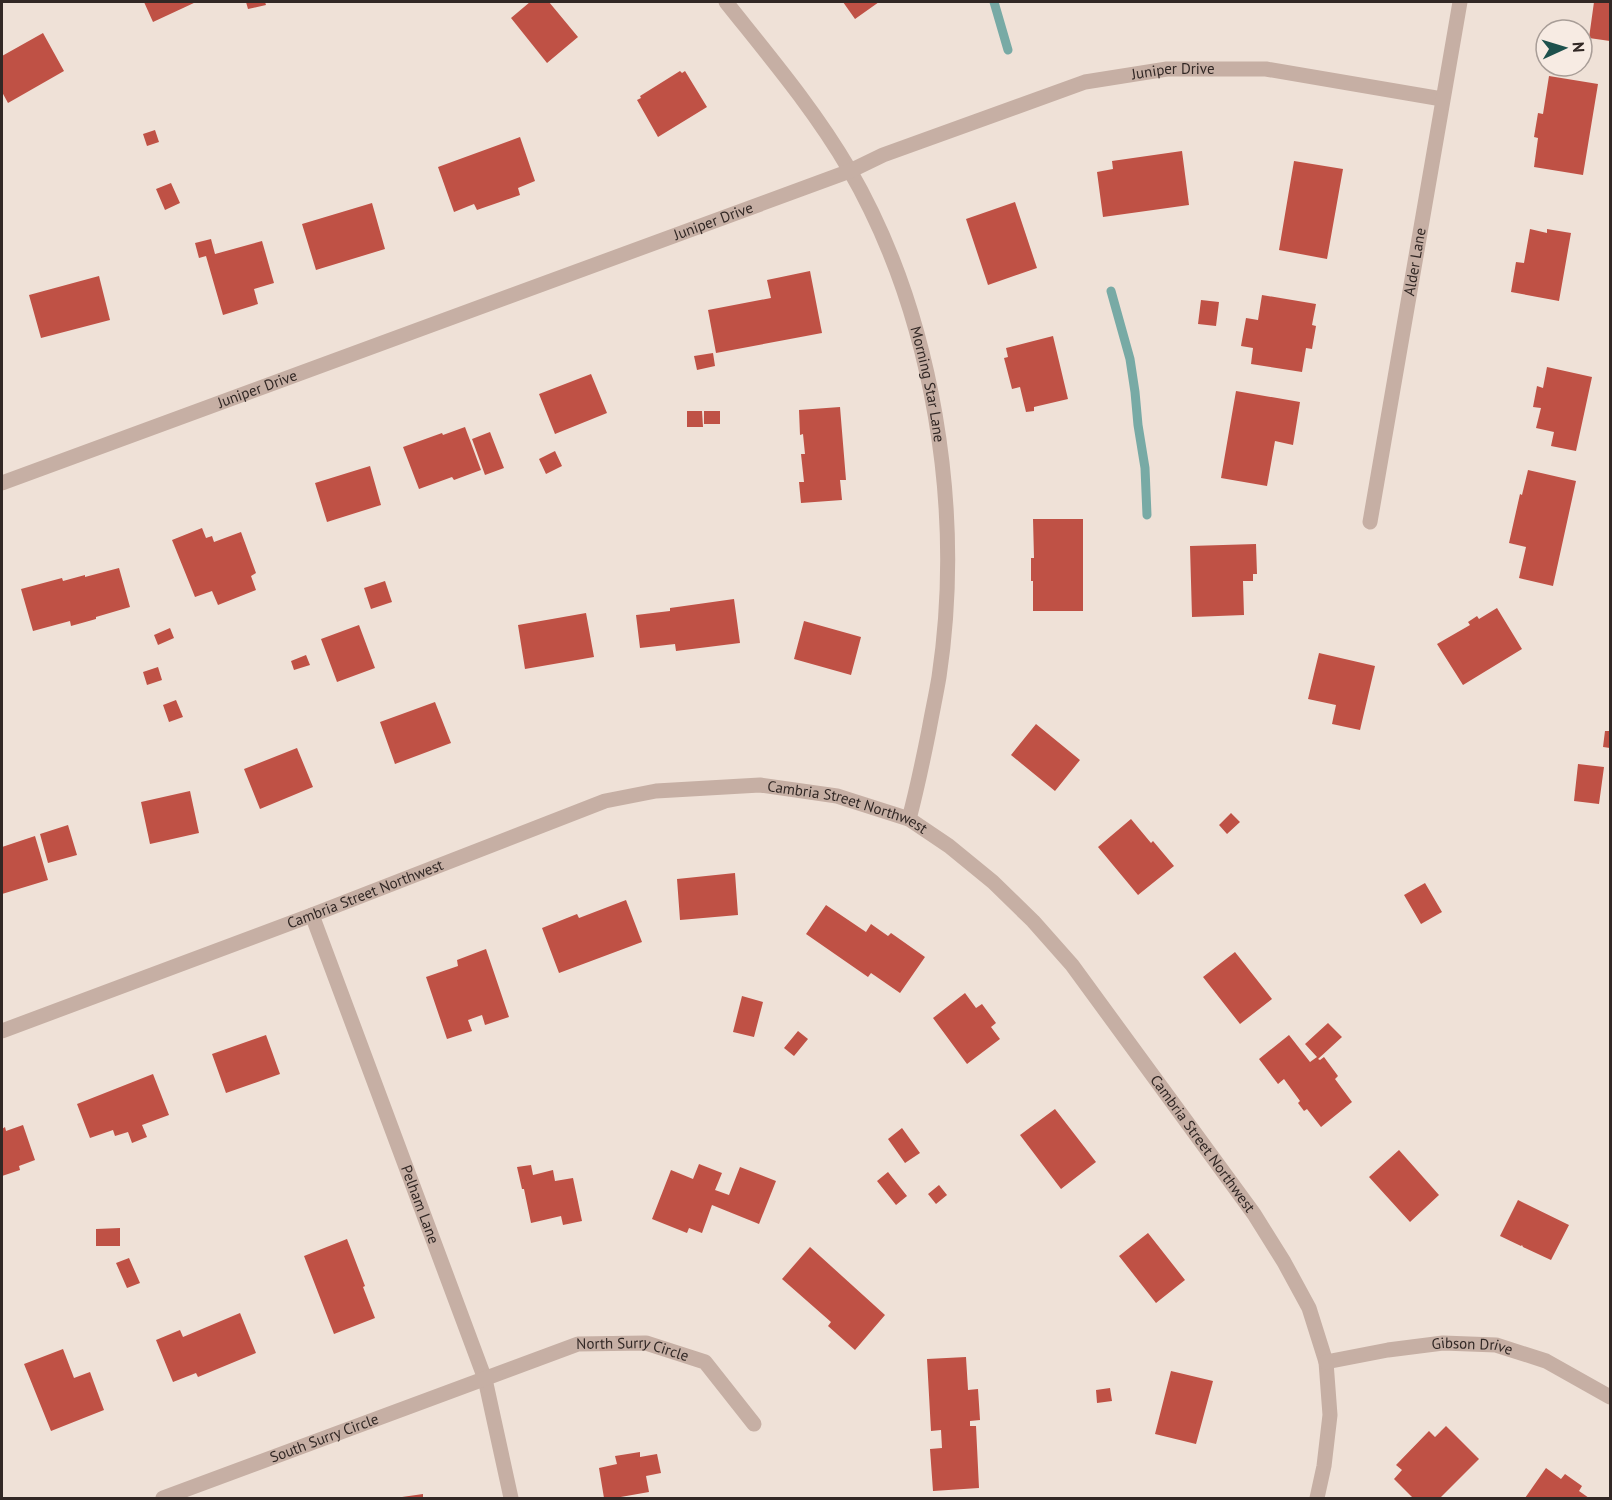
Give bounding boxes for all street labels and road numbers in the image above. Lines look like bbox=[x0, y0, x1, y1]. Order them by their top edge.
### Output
street label: Juniper Drive bbox=[1129, 59, 1215, 84]
street label: Juniper Drive bbox=[670, 198, 756, 244]
street label: Alder Lane bbox=[1399, 226, 1430, 297]
street label: Morning Star Lane bbox=[906, 324, 949, 443]
street label: Juniper Drive bbox=[214, 365, 299, 412]
street label: Cambria Street Northwest bbox=[766, 776, 931, 838]
street label: Cambria Street Northwest bbox=[284, 855, 446, 933]
street label: Cambria Street Northwest bbox=[1146, 1071, 1260, 1216]
street label: Pelham Lane bbox=[397, 1162, 444, 1246]
street label: North Surry Circle bbox=[576, 1333, 691, 1365]
street label: Gibson Drive bbox=[1430, 1333, 1515, 1359]
street label: South Surry Circle bbox=[267, 1409, 381, 1467]

